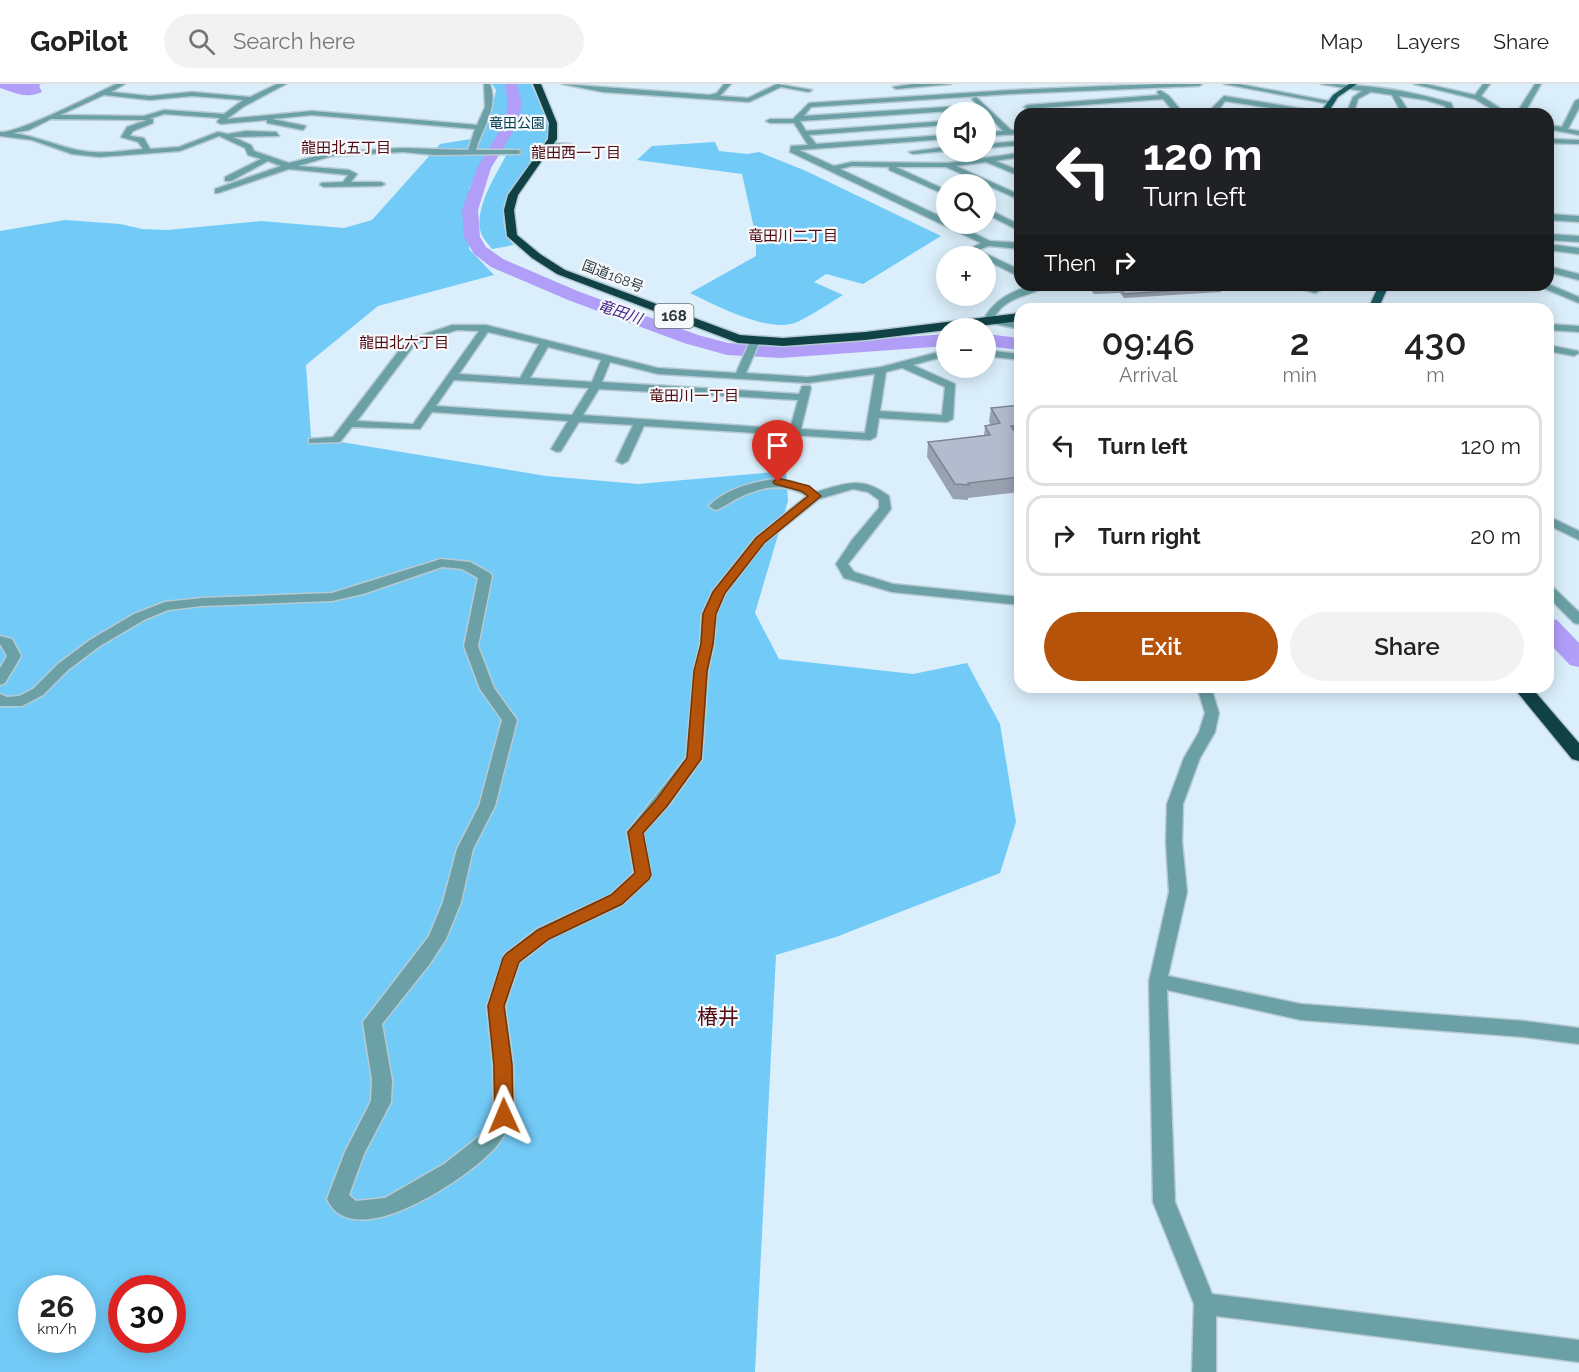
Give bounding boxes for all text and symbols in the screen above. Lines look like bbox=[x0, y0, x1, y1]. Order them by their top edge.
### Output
search box bbox=[164, 14, 584, 68]
text: GoPilot bbox=[30, 25, 128, 58]
icon: search bbox=[185, 25, 218, 58]
text: Search here bbox=[233, 28, 355, 54]
text: Map bbox=[1320, 29, 1363, 54]
text: Layers bbox=[1396, 29, 1460, 54]
text: Share bbox=[1493, 29, 1549, 54]
map controls bbox=[936, 102, 996, 378]
button: sound bbox=[936, 102, 996, 162]
park label: 竜田公園 bbox=[489, 115, 545, 131]
text: 120 m bbox=[1143, 131, 1262, 180]
icon: left bbox=[1044, 132, 1122, 210]
district label: 龍田北五丁目 bbox=[301, 139, 391, 157]
district label: 龍田西一丁目 bbox=[531, 144, 621, 162]
button: search bbox=[936, 174, 996, 234]
text: Turn left bbox=[1143, 181, 1246, 212]
district label: 竜田川二丁目 bbox=[748, 227, 838, 245]
button: + bbox=[936, 246, 996, 306]
icon: right bbox=[1108, 246, 1141, 279]
text: Then bbox=[1044, 250, 1096, 276]
street label: 国道168号 bbox=[580, 257, 646, 295]
water label: 竜田川 bbox=[596, 296, 646, 328]
road number: 168 bbox=[654, 304, 694, 328]
button: − bbox=[936, 318, 996, 378]
text: 09:46 bbox=[1101, 321, 1195, 363]
text: 2 bbox=[1290, 321, 1310, 363]
text: 430 bbox=[1404, 321, 1467, 363]
district label: 龍田北六丁目 bbox=[359, 334, 449, 352]
text: Arrival bbox=[1119, 363, 1178, 387]
text: min bbox=[1282, 363, 1317, 387]
text: m bbox=[1426, 363, 1445, 387]
district label: 竜田川一丁目 bbox=[649, 387, 739, 405]
pin bbox=[752, 420, 803, 482]
icon: arrive bbox=[761, 429, 794, 462]
icon: left bbox=[1047, 429, 1080, 462]
text: Turn left bbox=[1098, 433, 1188, 459]
text: 120 m bbox=[1461, 433, 1521, 459]
icon: right bbox=[1047, 519, 1080, 552]
text: Turn right bbox=[1098, 523, 1201, 549]
text: 20 m bbox=[1470, 523, 1521, 549]
button: Exit bbox=[1044, 612, 1278, 681]
button: Share bbox=[1290, 612, 1524, 681]
district label: 椿井 bbox=[697, 1004, 739, 1029]
position arrow bbox=[472, 1084, 536, 1148]
speed limit sign: 30 bbox=[108, 1275, 186, 1353]
text: 26 bbox=[39, 1289, 75, 1324]
text: km/h bbox=[37, 1320, 77, 1338]

